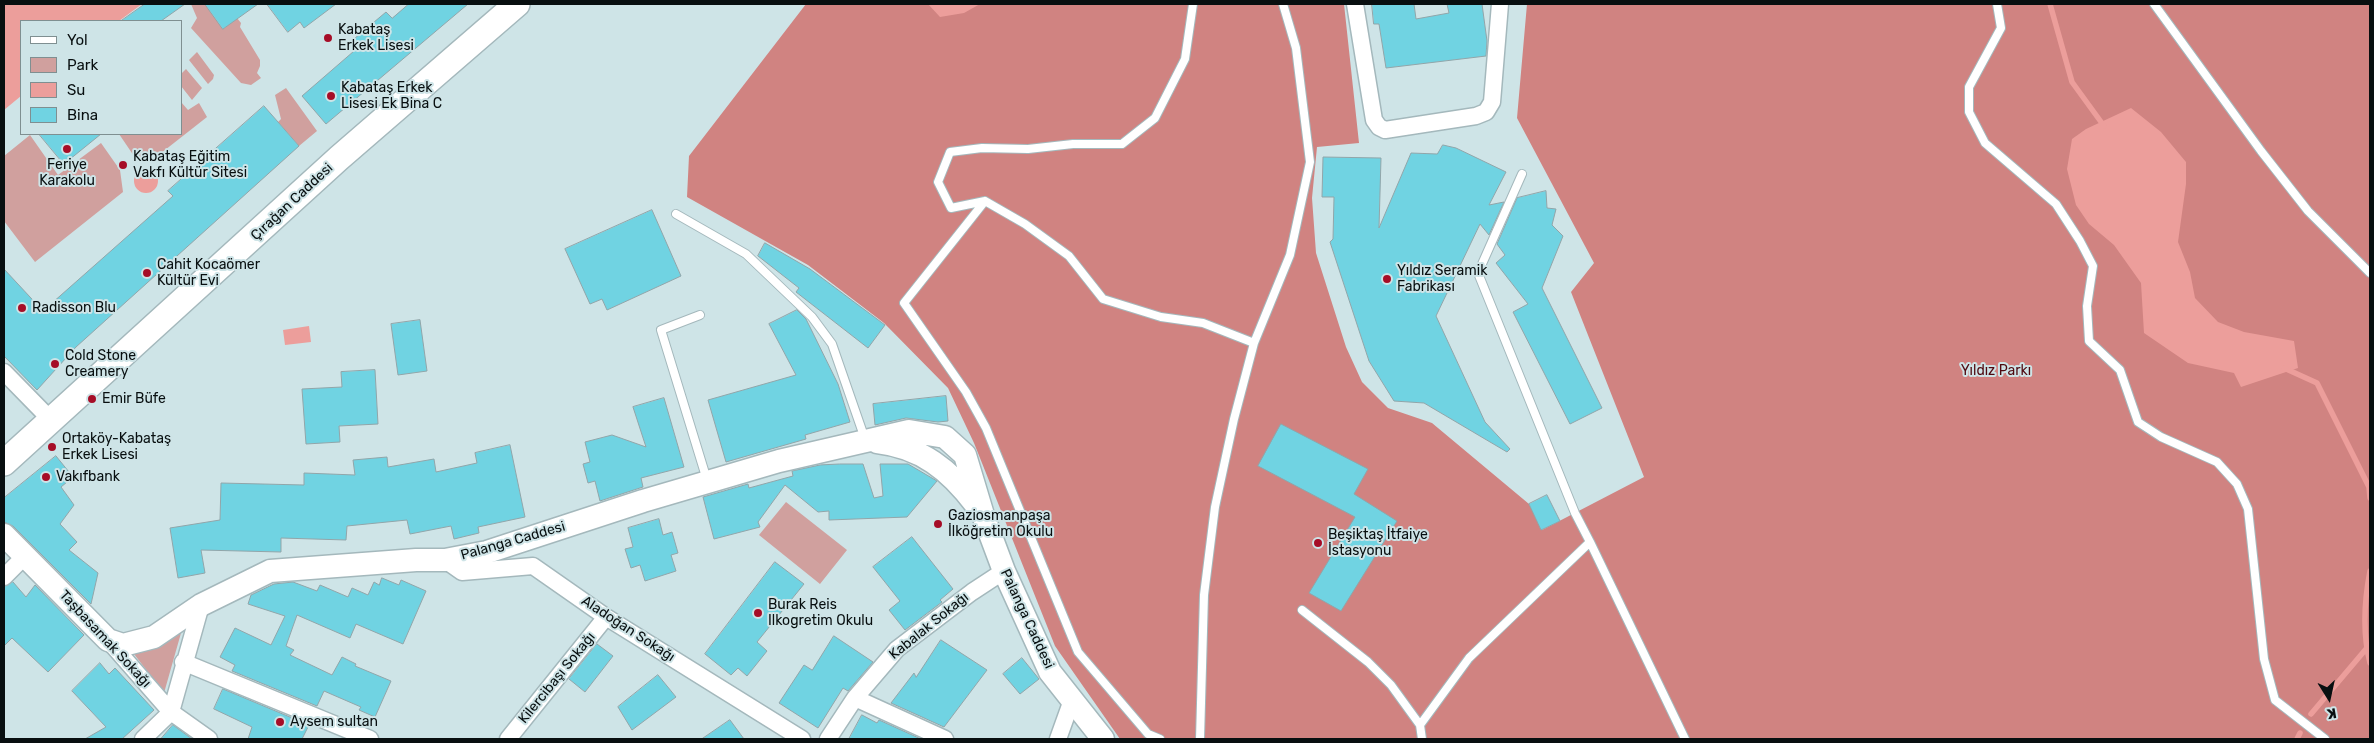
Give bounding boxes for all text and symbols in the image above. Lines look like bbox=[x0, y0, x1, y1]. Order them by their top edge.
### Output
legend bbox=[20, 20, 182, 135]
place label: Kabataş Erkek Lisesi bbox=[338, 22, 414, 54]
text: Yol bbox=[67, 31, 88, 49]
marker: Kabataş Erkek Lisesi bbox=[322, 32, 334, 44]
text: Park bbox=[67, 56, 98, 74]
place label: Kabataş Erkek Lisesi Ek Bina C bbox=[341, 80, 442, 112]
text: Su bbox=[67, 81, 85, 99]
marker: Kabataş Erkek Lisesi Ek Bina C bbox=[325, 90, 337, 102]
text: Bina bbox=[67, 106, 98, 124]
marker: Feriye Karakolu bbox=[61, 143, 73, 155]
place label: Kabataş Eğitim Vakfı Kültür Sitesi bbox=[133, 149, 247, 182]
place label: Feriye Karakolu bbox=[39, 157, 95, 190]
marker: Kabataş Eğitim Vakfı Kültür Sitesi bbox=[117, 159, 129, 171]
street label: Çırağan Caddesi bbox=[248, 160, 336, 244]
place label: Cahit Kocaömer Kültür Evi bbox=[157, 257, 260, 290]
place label: Yıldız Seramik Fabrikası bbox=[1397, 263, 1487, 296]
marker: Cahit Kocaömer Kültür Evi bbox=[141, 267, 153, 279]
marker: Yıldız Seramik Fabrikası bbox=[1381, 273, 1393, 285]
place label: Radisson Blu bbox=[32, 300, 116, 316]
marker: Radisson Blu bbox=[16, 302, 28, 314]
place label: Cold Stone Creamery bbox=[65, 348, 136, 381]
marker: Cold Stone Creamery bbox=[49, 358, 61, 370]
park label: Yıldız Parkı bbox=[1961, 363, 2031, 379]
place label: Emir Büfe bbox=[102, 391, 166, 407]
marker: Emir Büfe bbox=[86, 393, 98, 405]
place label: Ortaköy-Kabataş Erkek Lisesi bbox=[62, 431, 171, 464]
marker: Ortaköy-Kabataş Erkek Lisesi bbox=[46, 441, 58, 453]
place label: Vakıfbank bbox=[56, 469, 120, 485]
marker: Vakıfbank bbox=[40, 471, 52, 483]
place label: Gaziosmanpaşa İlköğretim Okulu bbox=[948, 508, 1053, 540]
street label: Palanga Caddesi bbox=[459, 518, 567, 564]
marker: Gaziosmanpaşa İlköğretim Okulu bbox=[932, 518, 944, 530]
place label: Beşiktaş İtfaiye İstasyonu bbox=[1328, 527, 1428, 560]
marker: Beşiktaş İtfaiye İstasyonu bbox=[1312, 537, 1324, 549]
street label: Palanga Caddesi bbox=[997, 567, 1057, 671]
street label: Taşbasamak Sokağı bbox=[56, 587, 154, 691]
street label: Kabalak Sokağı bbox=[886, 589, 972, 663]
street label: Aladoğan Sokağı bbox=[578, 592, 678, 666]
place label: Burak Reis Ilkogretim Okulu bbox=[768, 597, 873, 630]
marker: Burak Reis Ilkogretim Okulu bbox=[752, 607, 764, 619]
street label: Kilercibaşı Sokağı bbox=[515, 629, 599, 727]
north arrow bbox=[2304, 673, 2354, 723]
text: K bbox=[2326, 704, 2338, 722]
place label: Aysem sultan bbox=[290, 714, 378, 730]
marker: Aysem sultan bbox=[274, 716, 286, 728]

